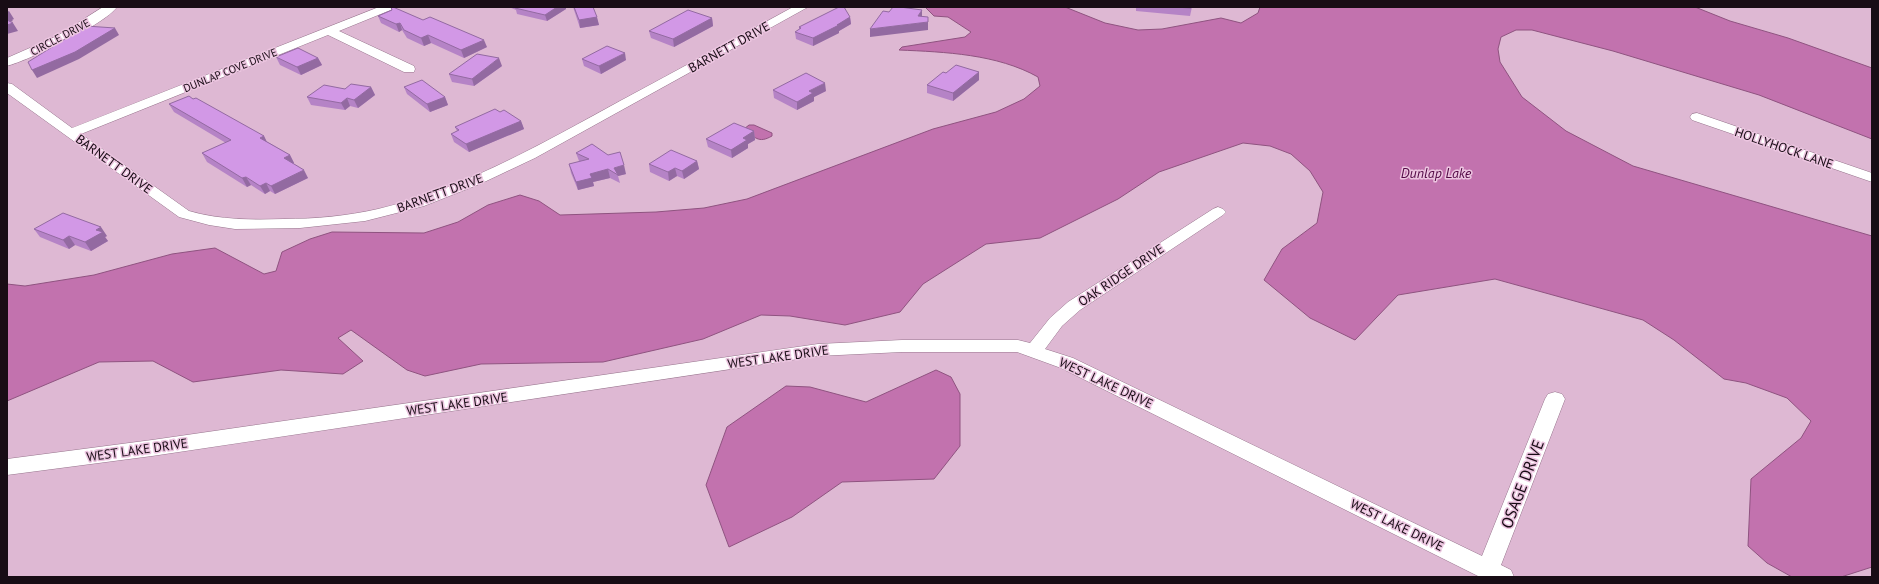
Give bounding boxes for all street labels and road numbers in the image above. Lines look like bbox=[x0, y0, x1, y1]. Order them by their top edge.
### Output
street label: CIRCLE DRIVE bbox=[28, 15, 92, 59]
street label: BARNETT DRIVE bbox=[685, 18, 773, 76]
street label: DUNLAP COVE DRIVE bbox=[181, 45, 279, 95]
street label: HOLLYHOCK LANE bbox=[1732, 123, 1836, 173]
street label: BARNETT DRIVE bbox=[72, 130, 156, 198]
street label: BARNETT DRIVE bbox=[394, 169, 486, 216]
street label: OAK RIDGE DRIVE bbox=[1075, 240, 1167, 310]
street label: WEST LAKE DRIVE bbox=[726, 341, 830, 373]
street label: WEST LAKE DRIVE bbox=[1056, 354, 1156, 412]
street label: WEST LAKE DRIVE bbox=[405, 388, 509, 420]
street label: WEST LAKE DRIVE bbox=[85, 434, 189, 466]
street label: OSAGE DRIVE bbox=[1496, 437, 1548, 531]
street label: WEST LAKE DRIVE bbox=[1347, 495, 1447, 555]

